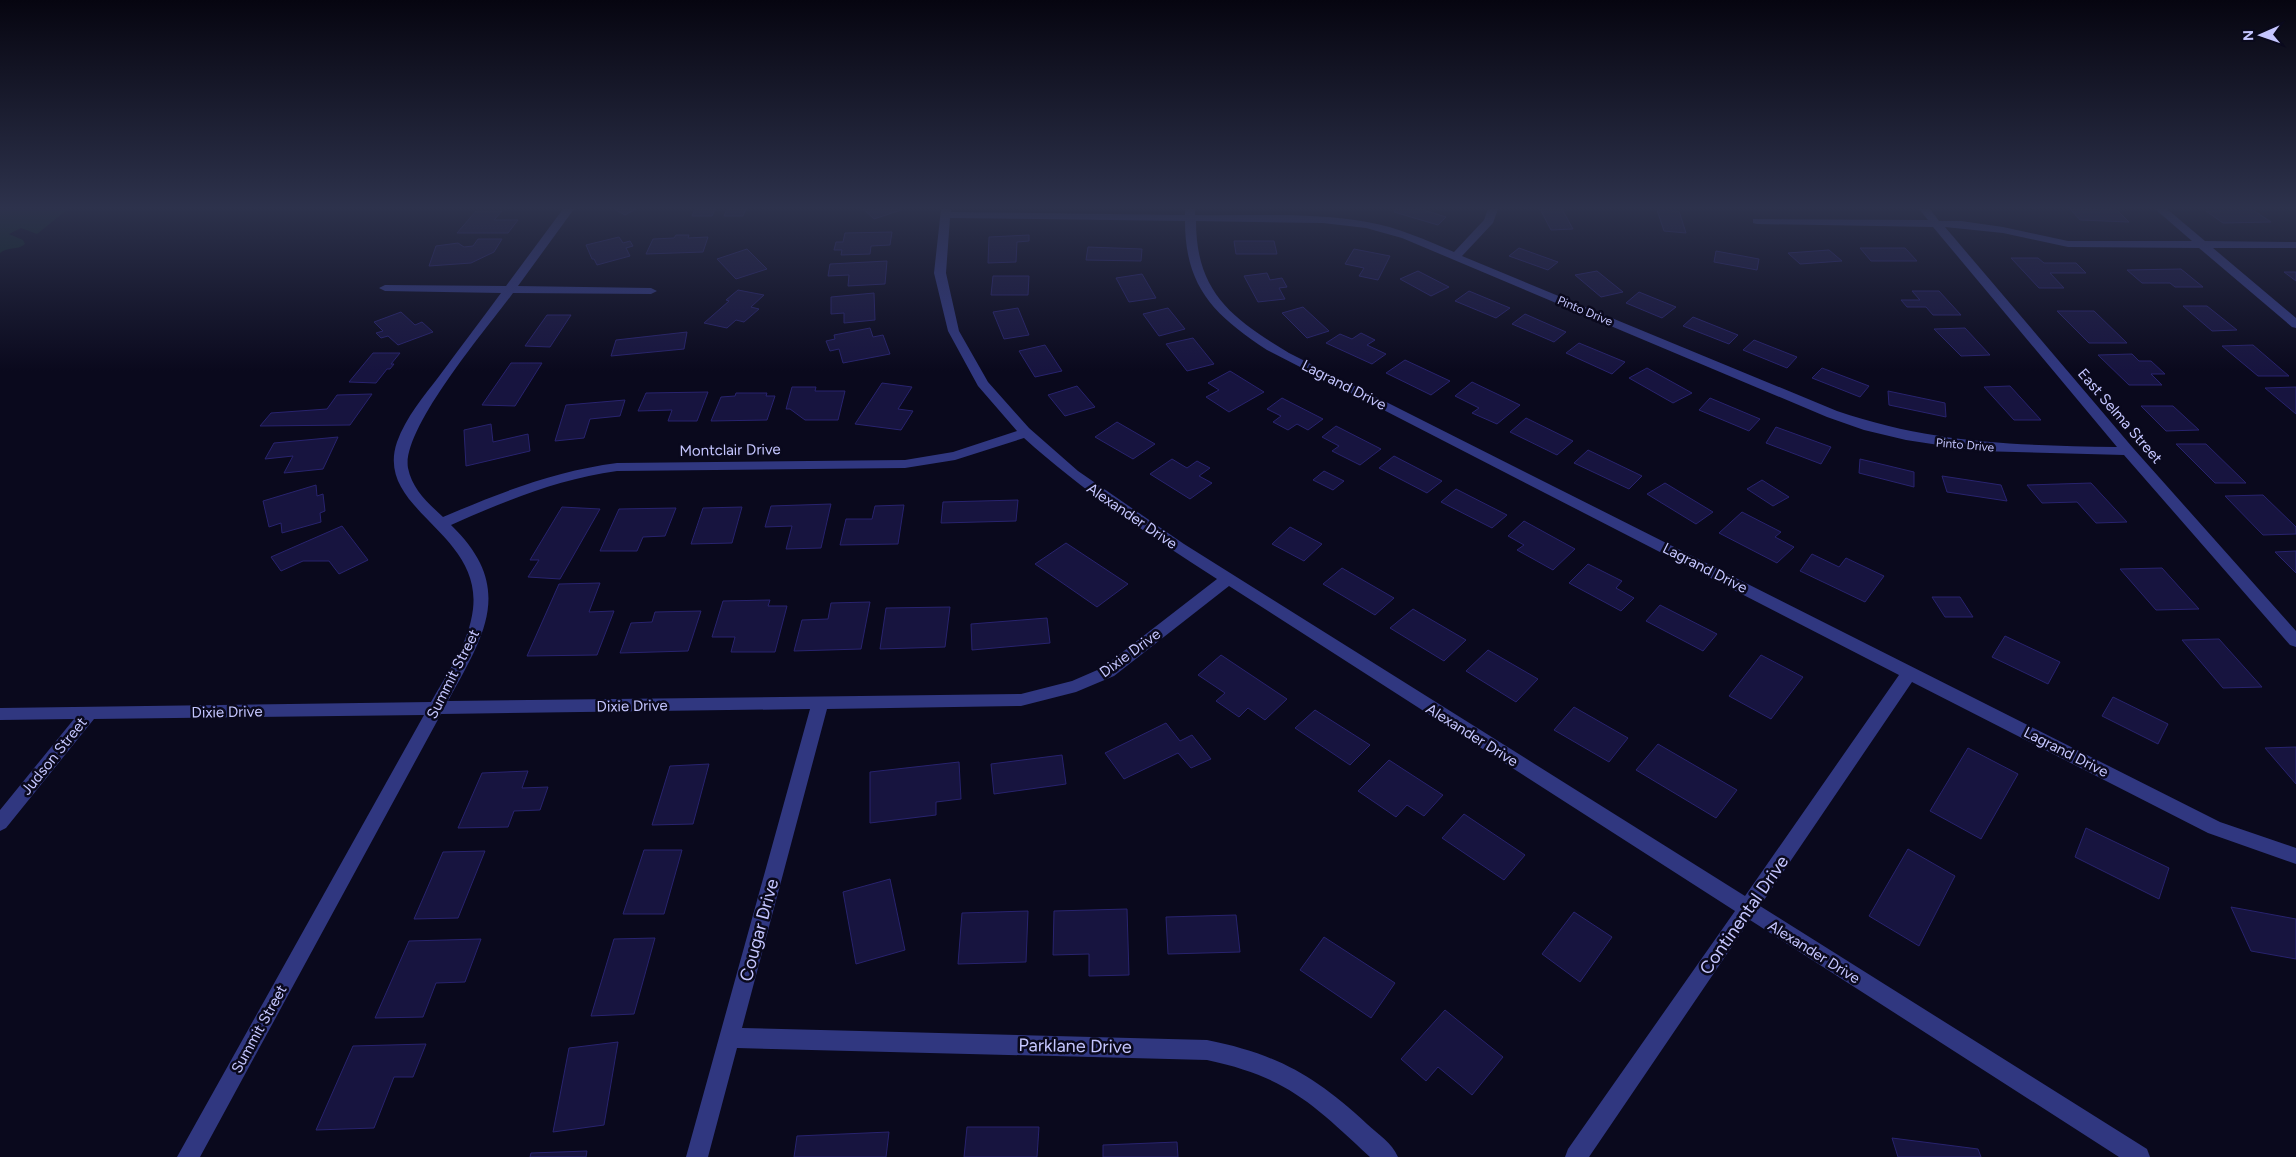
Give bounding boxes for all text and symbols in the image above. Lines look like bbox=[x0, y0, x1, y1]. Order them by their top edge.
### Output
north arrow bbox=[2236, 10, 2286, 60]
text: N bbox=[2240, 30, 2257, 41]
street label: Pinto Drive bbox=[1555, 293, 1615, 329]
street label: Lagrand Drive bbox=[1299, 356, 1389, 414]
street label: East Selma Street bbox=[2074, 365, 2166, 467]
street label: Pinto Drive bbox=[1935, 435, 1995, 455]
street label: Montclair Drive bbox=[679, 440, 781, 460]
street label: Alexander Drive bbox=[1083, 479, 1181, 553]
street label: Lagrand Drive bbox=[1660, 539, 1750, 597]
street label: Dixie Drive bbox=[1096, 625, 1164, 681]
street label: Summit Street bbox=[423, 626, 483, 722]
street label: Dixie Drive bbox=[596, 696, 668, 716]
street label: Alexander Drive bbox=[1423, 700, 1521, 770]
street label: Dixie Drive bbox=[191, 702, 263, 722]
street label: Judson Street bbox=[17, 713, 91, 798]
street label: Lagrand Drive bbox=[2021, 723, 2111, 781]
street label: Continental Drive bbox=[1695, 851, 1793, 979]
street label: Cougar Drive bbox=[735, 876, 783, 984]
street label: Alexander Drive bbox=[1765, 917, 1863, 987]
street label: Summit Street bbox=[227, 982, 291, 1076]
street label: Parklane Drive bbox=[1018, 1034, 1132, 1058]

